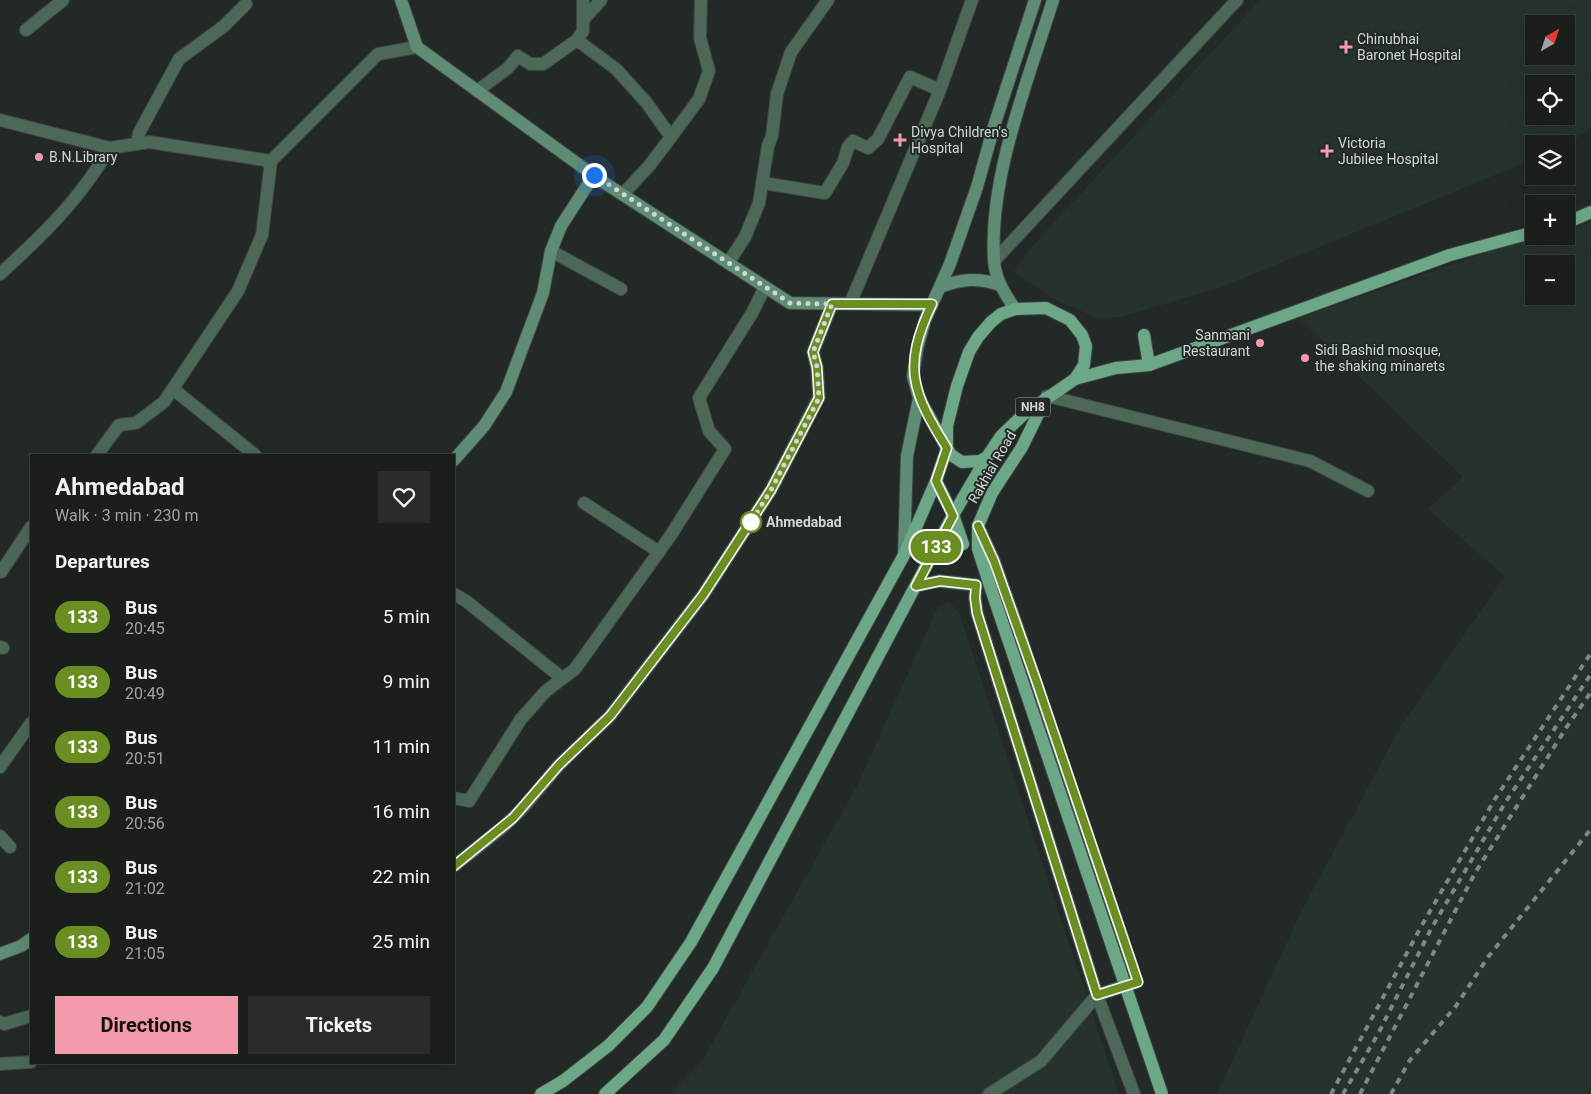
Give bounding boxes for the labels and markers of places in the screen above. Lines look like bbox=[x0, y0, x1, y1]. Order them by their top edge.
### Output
place label: Chinubhai Baronet Hospital bbox=[1357, 31, 1461, 63]
marker: Chinubhai Baronet Hospital bbox=[1339, 40, 1353, 54]
place label: Divya Children's Hospital bbox=[911, 124, 1008, 156]
marker: Divya Children's Hospital bbox=[893, 133, 907, 147]
place label: Victoria Jubilee Hospital bbox=[1338, 135, 1439, 167]
marker: Victoria Jubilee Hospital bbox=[1320, 144, 1334, 158]
place label: B.N.Library bbox=[49, 149, 118, 165]
marker: B.N.Library bbox=[33, 151, 45, 163]
place label: Sanmani Restaurant bbox=[1182, 327, 1250, 359]
marker: Sanmani Restaurant bbox=[1254, 337, 1266, 349]
place label: Sidi Bashid mosque, the shaking minarets bbox=[1315, 342, 1445, 374]
marker: Sidi Bashid mosque, the shaking minarets bbox=[1299, 352, 1311, 364]
marker: Ahmedabad bbox=[740, 511, 762, 533]
place label: Ahmedabad bbox=[766, 514, 842, 530]

